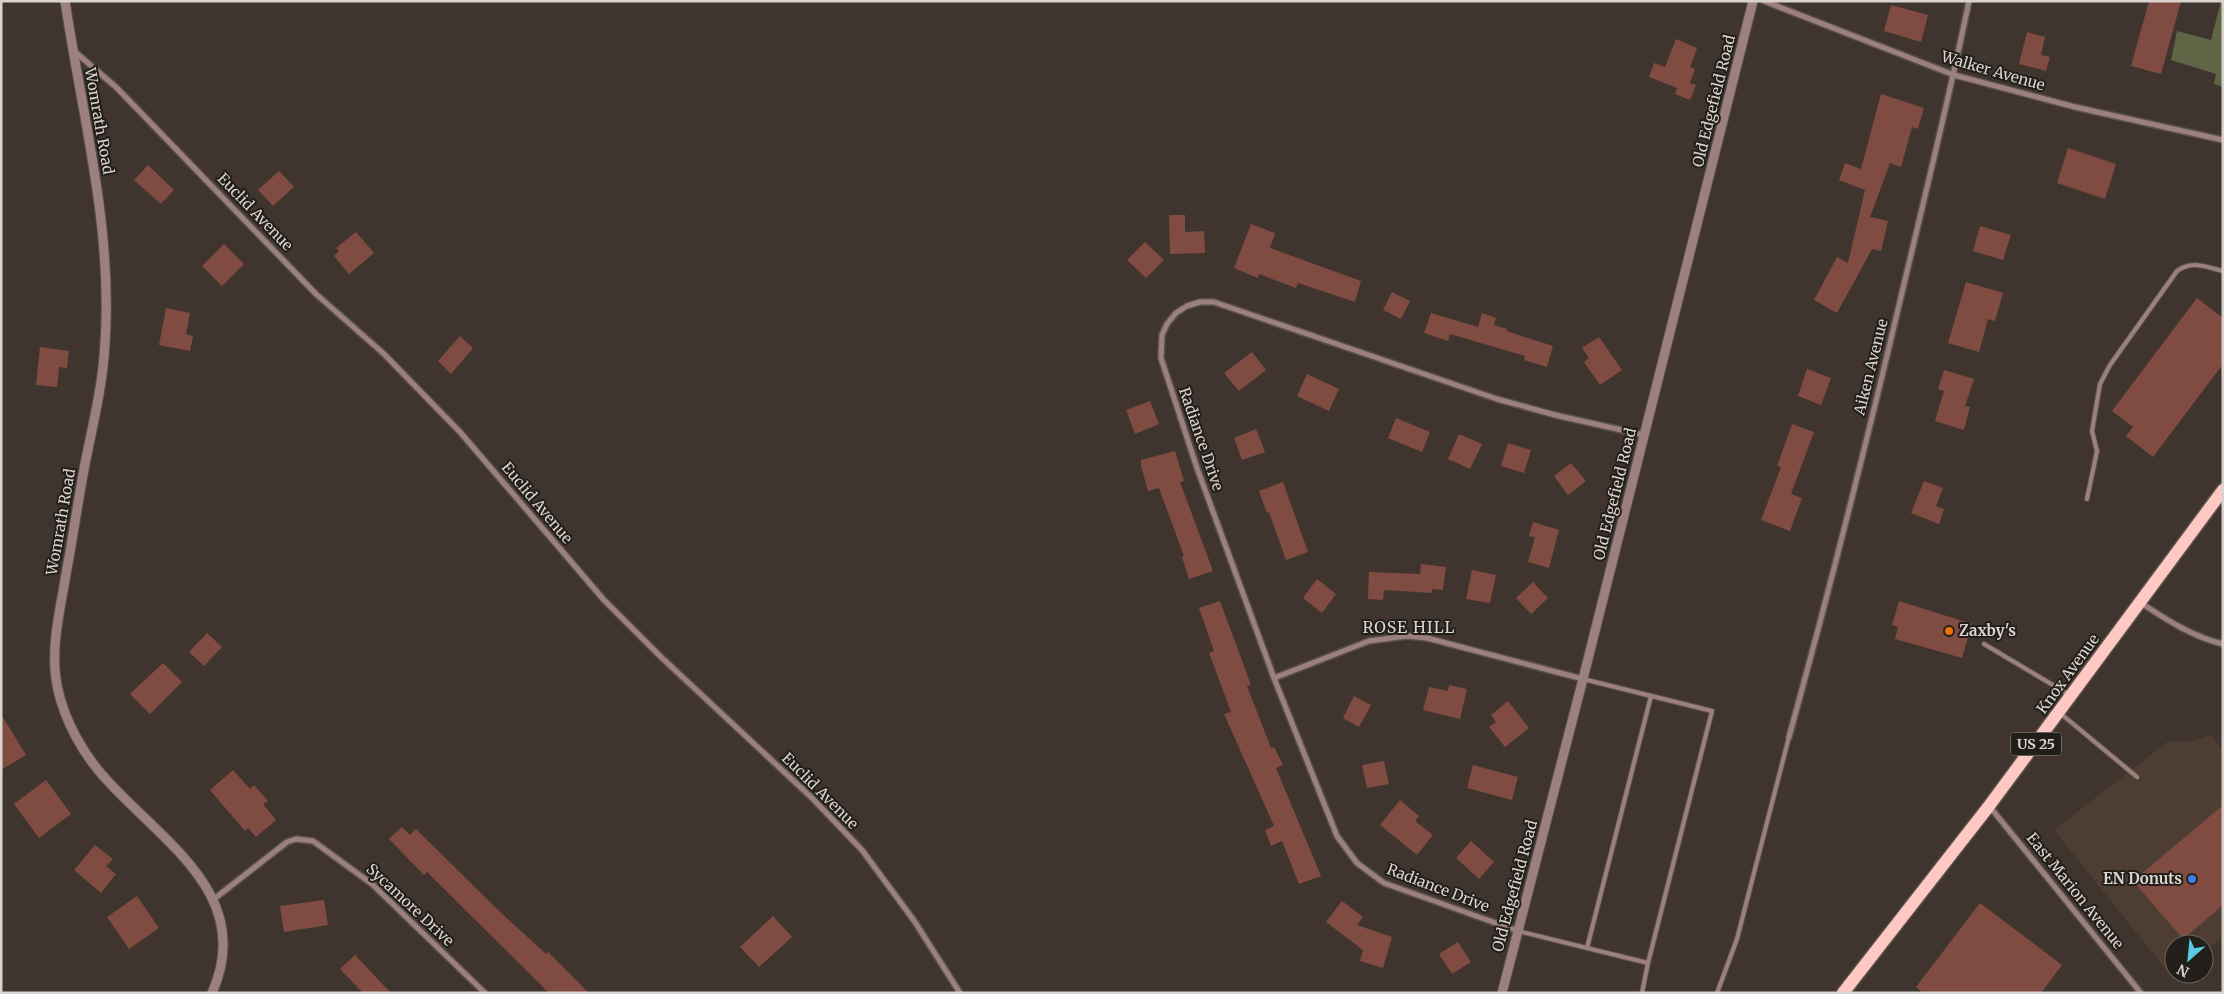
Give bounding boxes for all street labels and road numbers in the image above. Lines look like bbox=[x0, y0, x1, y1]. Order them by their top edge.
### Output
street label: Old Edgefield Road bbox=[1688, 33, 1739, 169]
street label: Walker Avenue bbox=[1938, 46, 2047, 94]
street label: Womrath Road bbox=[81, 65, 118, 176]
street label: Euclid Avenue bbox=[213, 169, 297, 255]
street label: Aiken Avenue bbox=[1849, 317, 1892, 418]
street label: Radiance Drive bbox=[1175, 385, 1228, 493]
street label: Old Edgefield Road bbox=[1589, 426, 1640, 562]
street label: Euclid Avenue bbox=[498, 458, 577, 548]
street label: Womrath Road bbox=[42, 467, 79, 578]
street label: Knox Avenue bbox=[2032, 630, 2103, 717]
road number: US 25 bbox=[2011, 732, 2061, 756]
street label: Euclid Avenue bbox=[778, 748, 863, 833]
street label: Old Edgefield Road bbox=[1488, 818, 1541, 954]
street label: East Marion Avenue bbox=[2023, 829, 2128, 953]
street label: Sycamore Drive bbox=[363, 859, 458, 950]
street label: Radiance Drive bbox=[1384, 859, 1492, 916]

